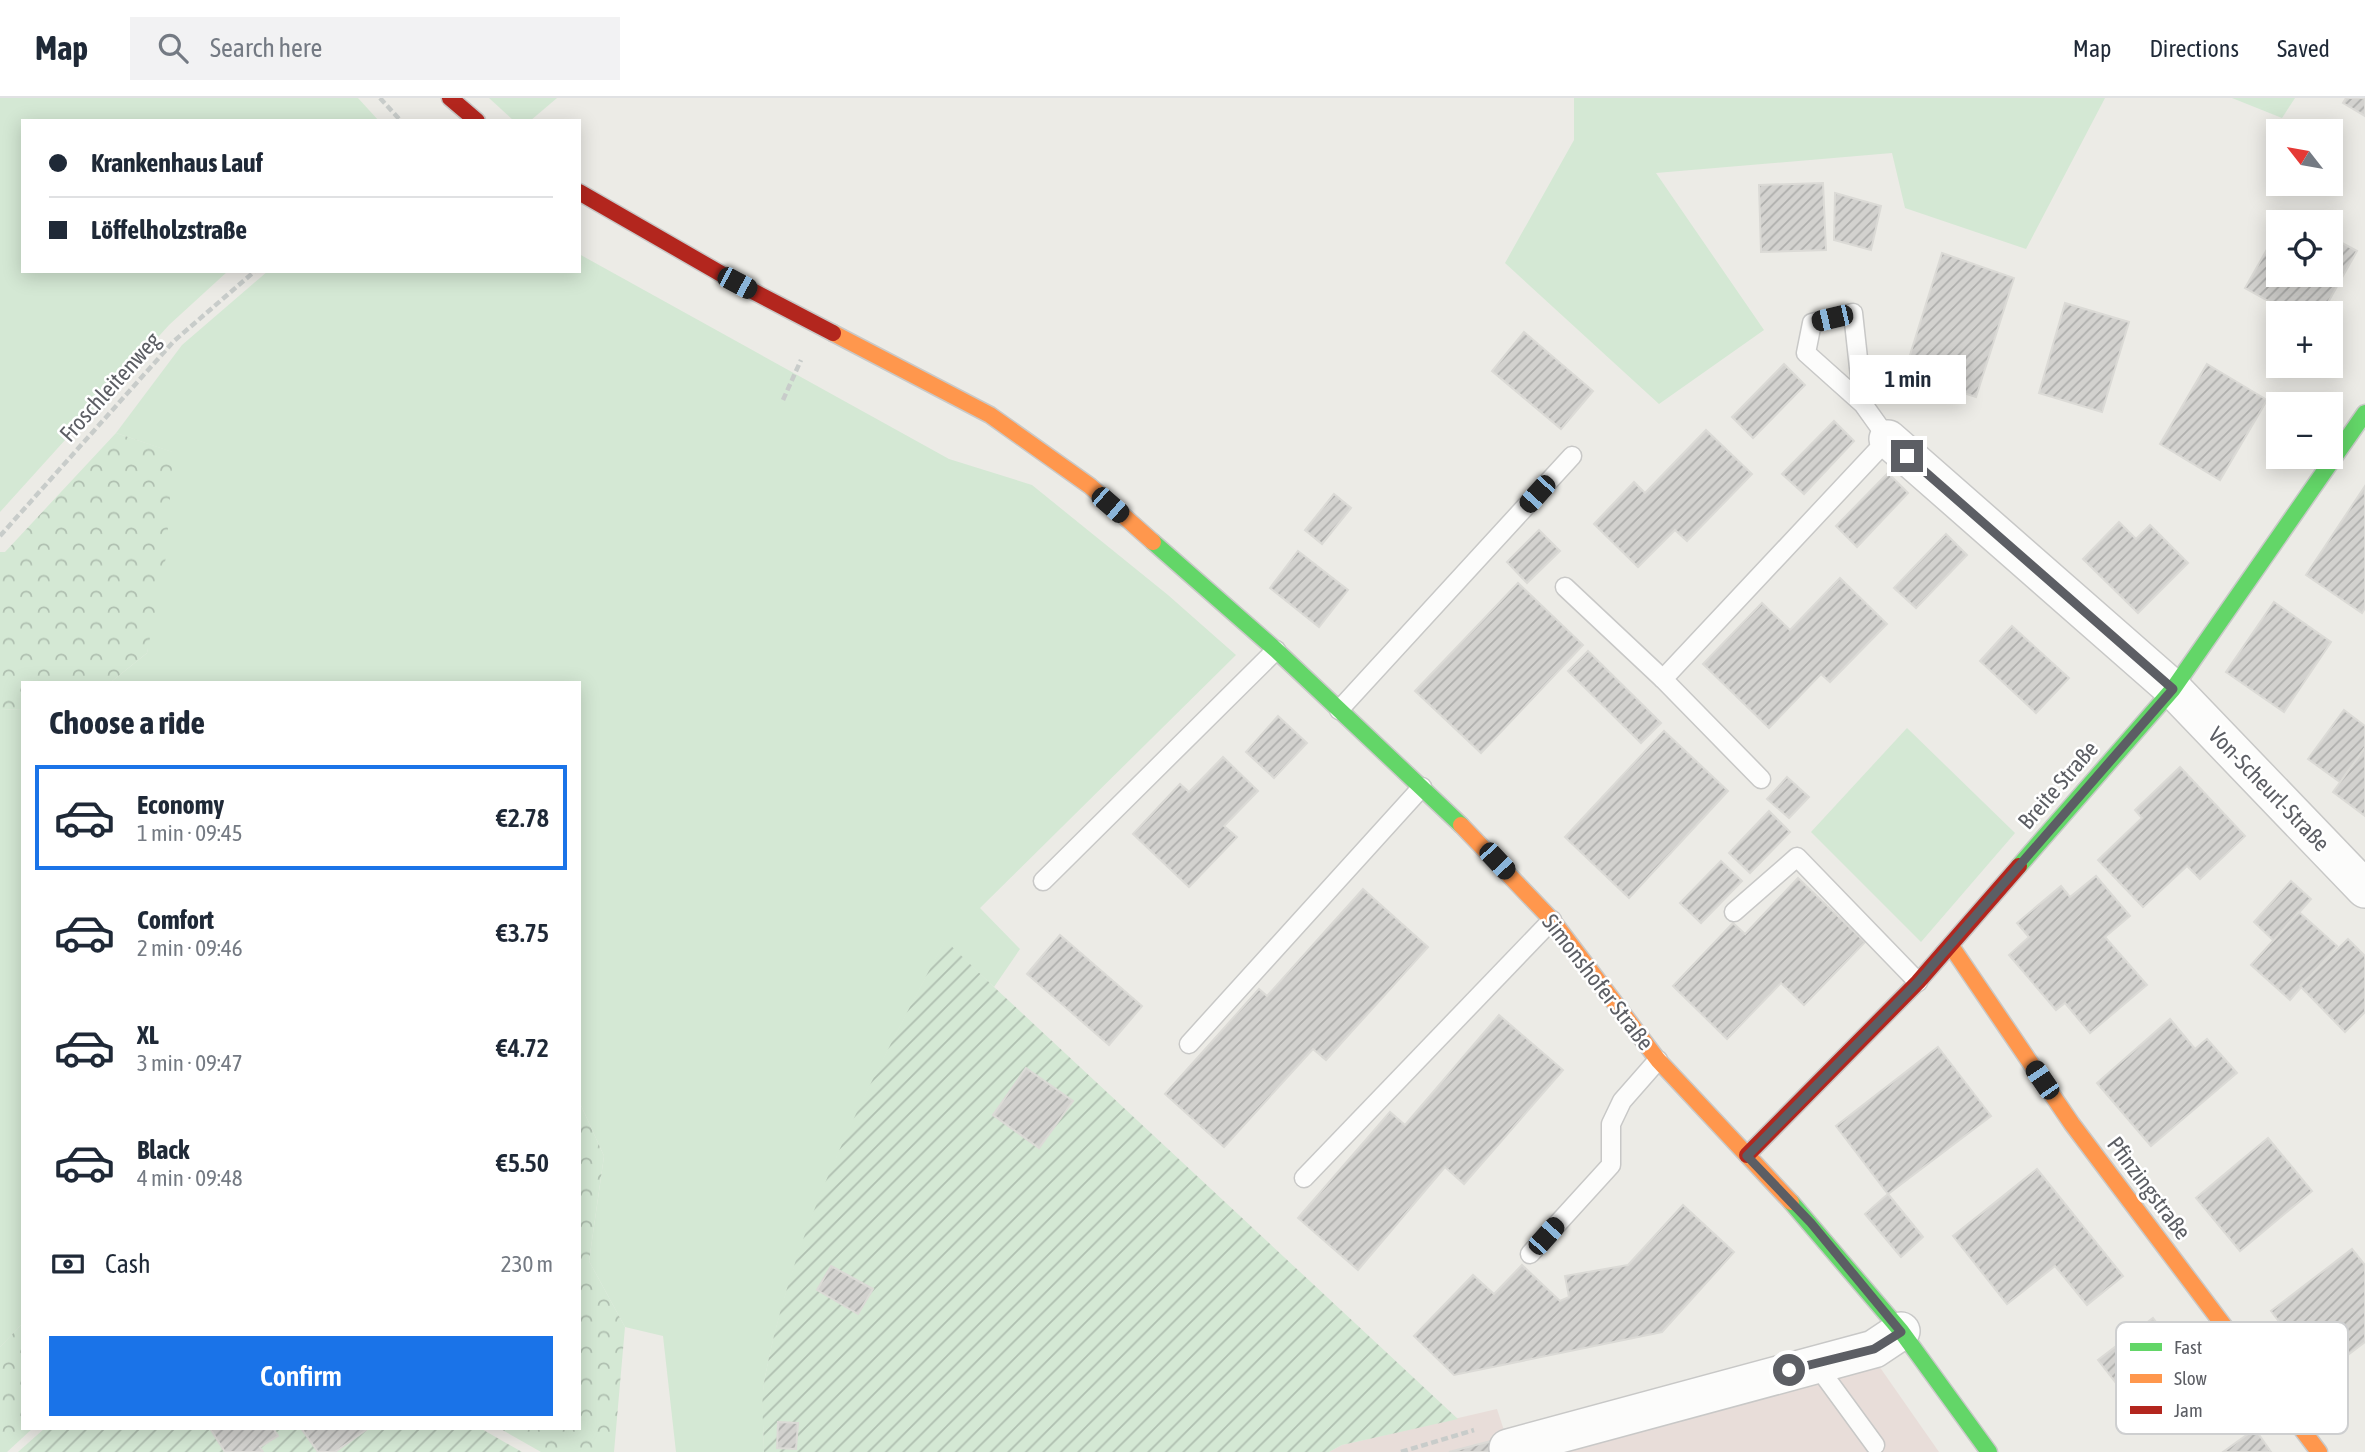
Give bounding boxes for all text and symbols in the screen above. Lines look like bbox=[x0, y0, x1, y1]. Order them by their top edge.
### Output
search box bbox=[130, 17, 620, 80]
text: Map bbox=[35, 29, 88, 67]
icon: search bbox=[154, 29, 192, 67]
text: Search here bbox=[210, 33, 322, 63]
text: Map bbox=[2073, 35, 2111, 62]
text: Directions bbox=[2149, 35, 2239, 62]
text: Saved bbox=[2277, 35, 2330, 62]
north arrow bbox=[2266, 119, 2343, 196]
map controls bbox=[2266, 119, 2343, 469]
text: Krankenhaus Lauf bbox=[91, 148, 263, 178]
button: locate bbox=[2266, 210, 2343, 287]
text: Löffelholzstraße bbox=[91, 215, 247, 245]
car bbox=[714, 264, 761, 302]
button: + bbox=[2266, 301, 2343, 378]
car bbox=[1810, 303, 1855, 333]
street label: Froschleitenweg bbox=[54, 327, 166, 447]
callout: 1 min bbox=[1849, 354, 1965, 404]
text: 1 min bbox=[1885, 366, 1931, 392]
button: − bbox=[2266, 392, 2343, 469]
route end bbox=[1891, 440, 1923, 472]
car bbox=[1516, 471, 1559, 517]
car bbox=[1088, 483, 1133, 527]
text: Choose a ride bbox=[49, 704, 205, 741]
street label: Von-Scheurl-Straße bbox=[2203, 722, 2335, 856]
street label: Breite Straße bbox=[2013, 736, 2103, 834]
icon: car bbox=[53, 786, 116, 849]
text: Economy bbox=[137, 790, 224, 820]
text: €2.78 bbox=[496, 803, 549, 833]
text: 1 min · 09:45 bbox=[137, 820, 243, 846]
car bbox=[1475, 838, 1520, 884]
icon: car bbox=[53, 901, 116, 964]
text: Comfort bbox=[137, 905, 214, 935]
street label: Simonshofer Straße bbox=[1537, 909, 1659, 1055]
text: €3.75 bbox=[496, 918, 549, 948]
text: 2 min · 09:46 bbox=[137, 935, 243, 961]
icon: car bbox=[53, 1016, 116, 1079]
text: XL bbox=[137, 1020, 159, 1050]
text: €4.72 bbox=[496, 1033, 549, 1063]
text: 3 min · 09:47 bbox=[137, 1050, 243, 1076]
car bbox=[2022, 1057, 2063, 1103]
icon: car bbox=[53, 1131, 116, 1194]
street label: Pfinzingstraße bbox=[2102, 1132, 2196, 1244]
text: Black bbox=[137, 1135, 189, 1165]
text: €5.50 bbox=[496, 1148, 549, 1178]
text: 4 min · 09:48 bbox=[137, 1165, 243, 1191]
car bbox=[1525, 1213, 1568, 1259]
icon: cash bbox=[49, 1245, 87, 1283]
text: Cash bbox=[105, 1249, 151, 1279]
text: 230 m bbox=[501, 1251, 553, 1277]
legend bbox=[2116, 1322, 2348, 1434]
button: Confirm bbox=[49, 1336, 553, 1416]
text: Fast bbox=[2174, 1336, 2202, 1358]
route start bbox=[1773, 1354, 1805, 1386]
text: Slow bbox=[2174, 1367, 2208, 1389]
text: Jam bbox=[2174, 1399, 2203, 1421]

